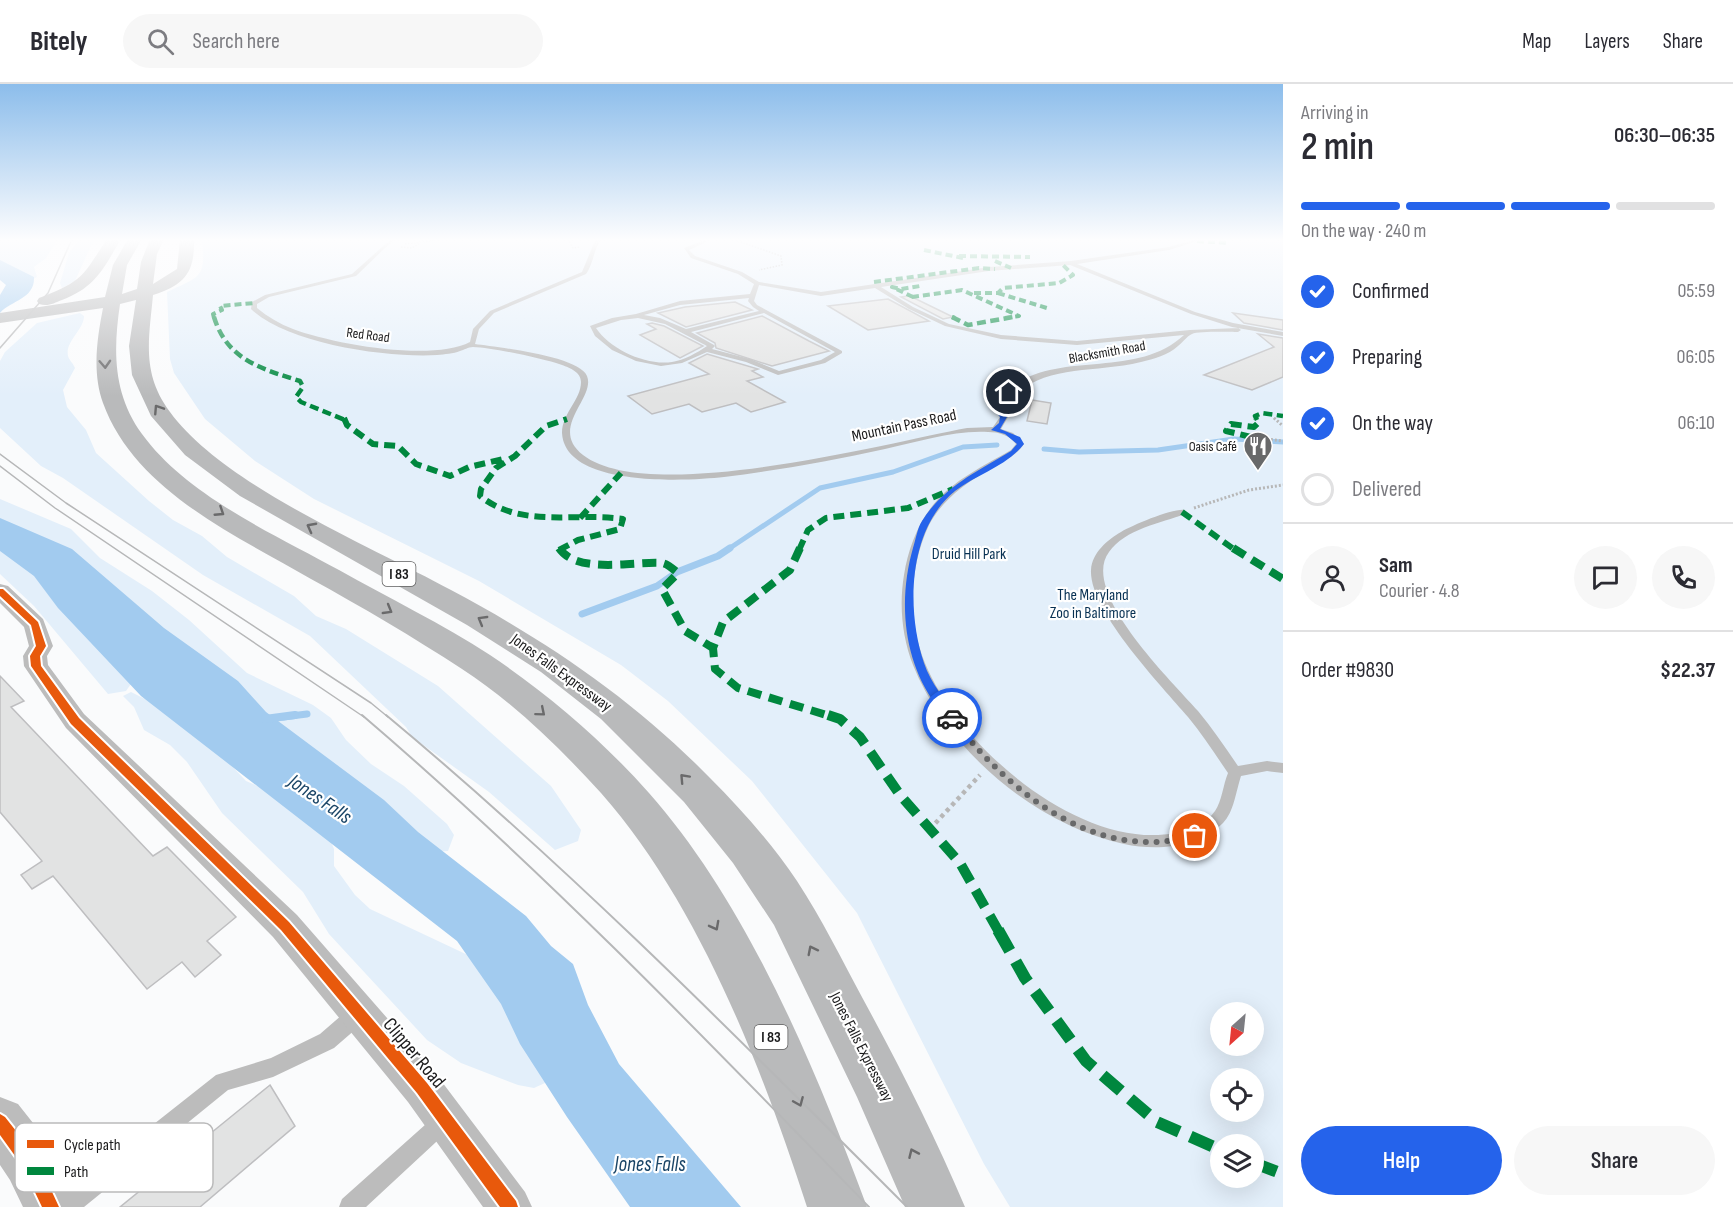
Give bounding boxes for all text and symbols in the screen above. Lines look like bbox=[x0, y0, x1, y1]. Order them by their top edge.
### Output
search box bbox=[123, 14, 543, 68]
text: Bitely bbox=[30, 25, 87, 58]
icon: search bbox=[144, 25, 177, 58]
text: Search here bbox=[192, 28, 280, 55]
text: Map bbox=[1522, 29, 1551, 54]
text: Layers bbox=[1584, 29, 1630, 54]
text: Share bbox=[1663, 29, 1703, 54]
text: Arriving in bbox=[1301, 101, 1369, 125]
text: 06:30–06:35 bbox=[1614, 122, 1715, 149]
text: 2 min bbox=[1301, 124, 1374, 171]
text: On the way · 240 m bbox=[1301, 219, 1426, 243]
icon: check bbox=[1301, 275, 1334, 308]
text: Confirmed bbox=[1352, 278, 1429, 305]
text: 05:59 bbox=[1677, 279, 1715, 303]
street label: Red Road bbox=[345, 324, 391, 346]
street label: Blacksmith Road bbox=[1067, 337, 1147, 367]
icon: check bbox=[1301, 341, 1334, 374]
text: Preparing bbox=[1352, 344, 1422, 371]
text: 06:05 bbox=[1677, 345, 1715, 369]
one-way arrow bbox=[99, 359, 112, 368]
pin bbox=[983, 366, 1034, 417]
icon: home bbox=[992, 375, 1025, 408]
one-way arrow bbox=[153, 405, 165, 415]
street label: Mountain Pass Road bbox=[850, 406, 958, 446]
icon: check bbox=[1301, 407, 1334, 440]
text: On the way bbox=[1352, 410, 1433, 437]
text: 06:10 bbox=[1678, 411, 1715, 435]
restaurant icon: Oasis Café bbox=[1242, 430, 1274, 472]
place label: Oasis Café bbox=[1189, 438, 1237, 455]
text: Delivered bbox=[1352, 476, 1421, 503]
one-way arrow bbox=[214, 504, 224, 516]
one-way arrow bbox=[307, 523, 317, 534]
park label: Druid Hill Park bbox=[932, 545, 1006, 564]
button: person bbox=[1301, 546, 1364, 609]
button: chat bbox=[1574, 546, 1637, 609]
button: phone bbox=[1652, 546, 1715, 609]
text: Sam bbox=[1379, 552, 1413, 579]
road number: I 83 bbox=[382, 562, 416, 586]
text: Courier · 4.8 bbox=[1379, 579, 1460, 603]
park label: The Maryland Zoo in Baltimore bbox=[1050, 586, 1136, 623]
one-way arrow bbox=[382, 603, 392, 615]
one-way arrow bbox=[478, 615, 488, 627]
street label: Jones Falls Expressway bbox=[506, 629, 615, 716]
text: Order #9830 bbox=[1301, 657, 1394, 684]
text: $22.37 bbox=[1660, 657, 1715, 684]
courier bbox=[922, 688, 982, 748]
icon: car bbox=[936, 702, 969, 735]
one-way arrow bbox=[534, 705, 545, 716]
water label: Jones Falls bbox=[282, 768, 357, 830]
one-way arrow bbox=[681, 775, 692, 786]
pin bbox=[1169, 810, 1220, 861]
icon: bag bbox=[1178, 819, 1211, 852]
one-way arrow bbox=[707, 920, 719, 931]
one-way arrow bbox=[808, 946, 819, 956]
street label: Jones Falls Expressway bbox=[825, 988, 897, 1105]
north arrow bbox=[1210, 1002, 1264, 1056]
map controls bbox=[1210, 1002, 1264, 1188]
street label: Clipper Road bbox=[378, 1013, 450, 1093]
road number: I 83 bbox=[754, 1025, 788, 1049]
button: locate bbox=[1210, 1068, 1264, 1122]
one-way arrow bbox=[792, 1095, 804, 1106]
legend bbox=[15, 1123, 213, 1192]
button: Help bbox=[1301, 1126, 1502, 1195]
button: Share bbox=[1514, 1126, 1715, 1195]
button: layers bbox=[1210, 1134, 1264, 1188]
text: Cycle path bbox=[64, 1136, 121, 1155]
one-way arrow bbox=[908, 1149, 920, 1160]
water label: Jones Falls bbox=[612, 1152, 686, 1177]
text: Path bbox=[64, 1163, 88, 1182]

